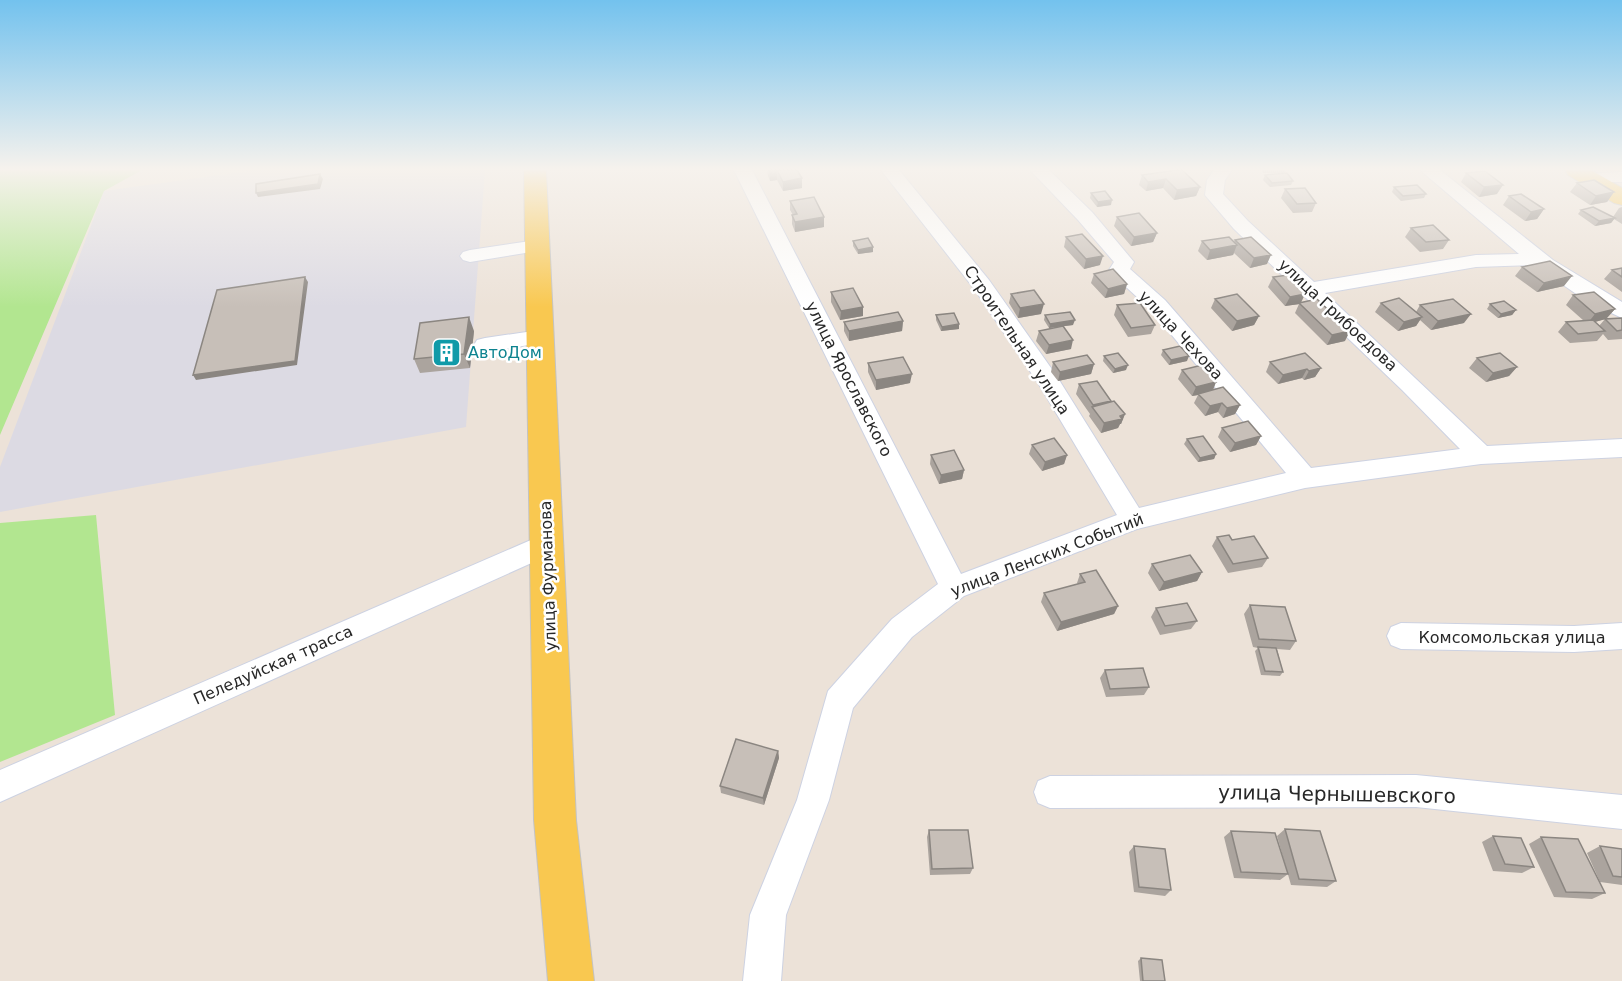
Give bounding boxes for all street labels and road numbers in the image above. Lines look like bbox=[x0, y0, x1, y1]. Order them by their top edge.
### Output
street label: улица Грибоедова bbox=[1275, 255, 1401, 375]
street label: Строительная улица bbox=[960, 262, 1074, 418]
street label: улица Чехова bbox=[1135, 286, 1227, 384]
street label: улица Ярославского bbox=[802, 298, 896, 460]
street label: улица Фурманова bbox=[536, 500, 560, 652]
street label: улица Ленских Событий bbox=[948, 509, 1146, 601]
street label: Пеледуйская трасса bbox=[190, 621, 356, 709]
street label: Комсомольская улица bbox=[1418, 628, 1606, 647]
street label: улица Чернышевского bbox=[1218, 780, 1456, 808]

